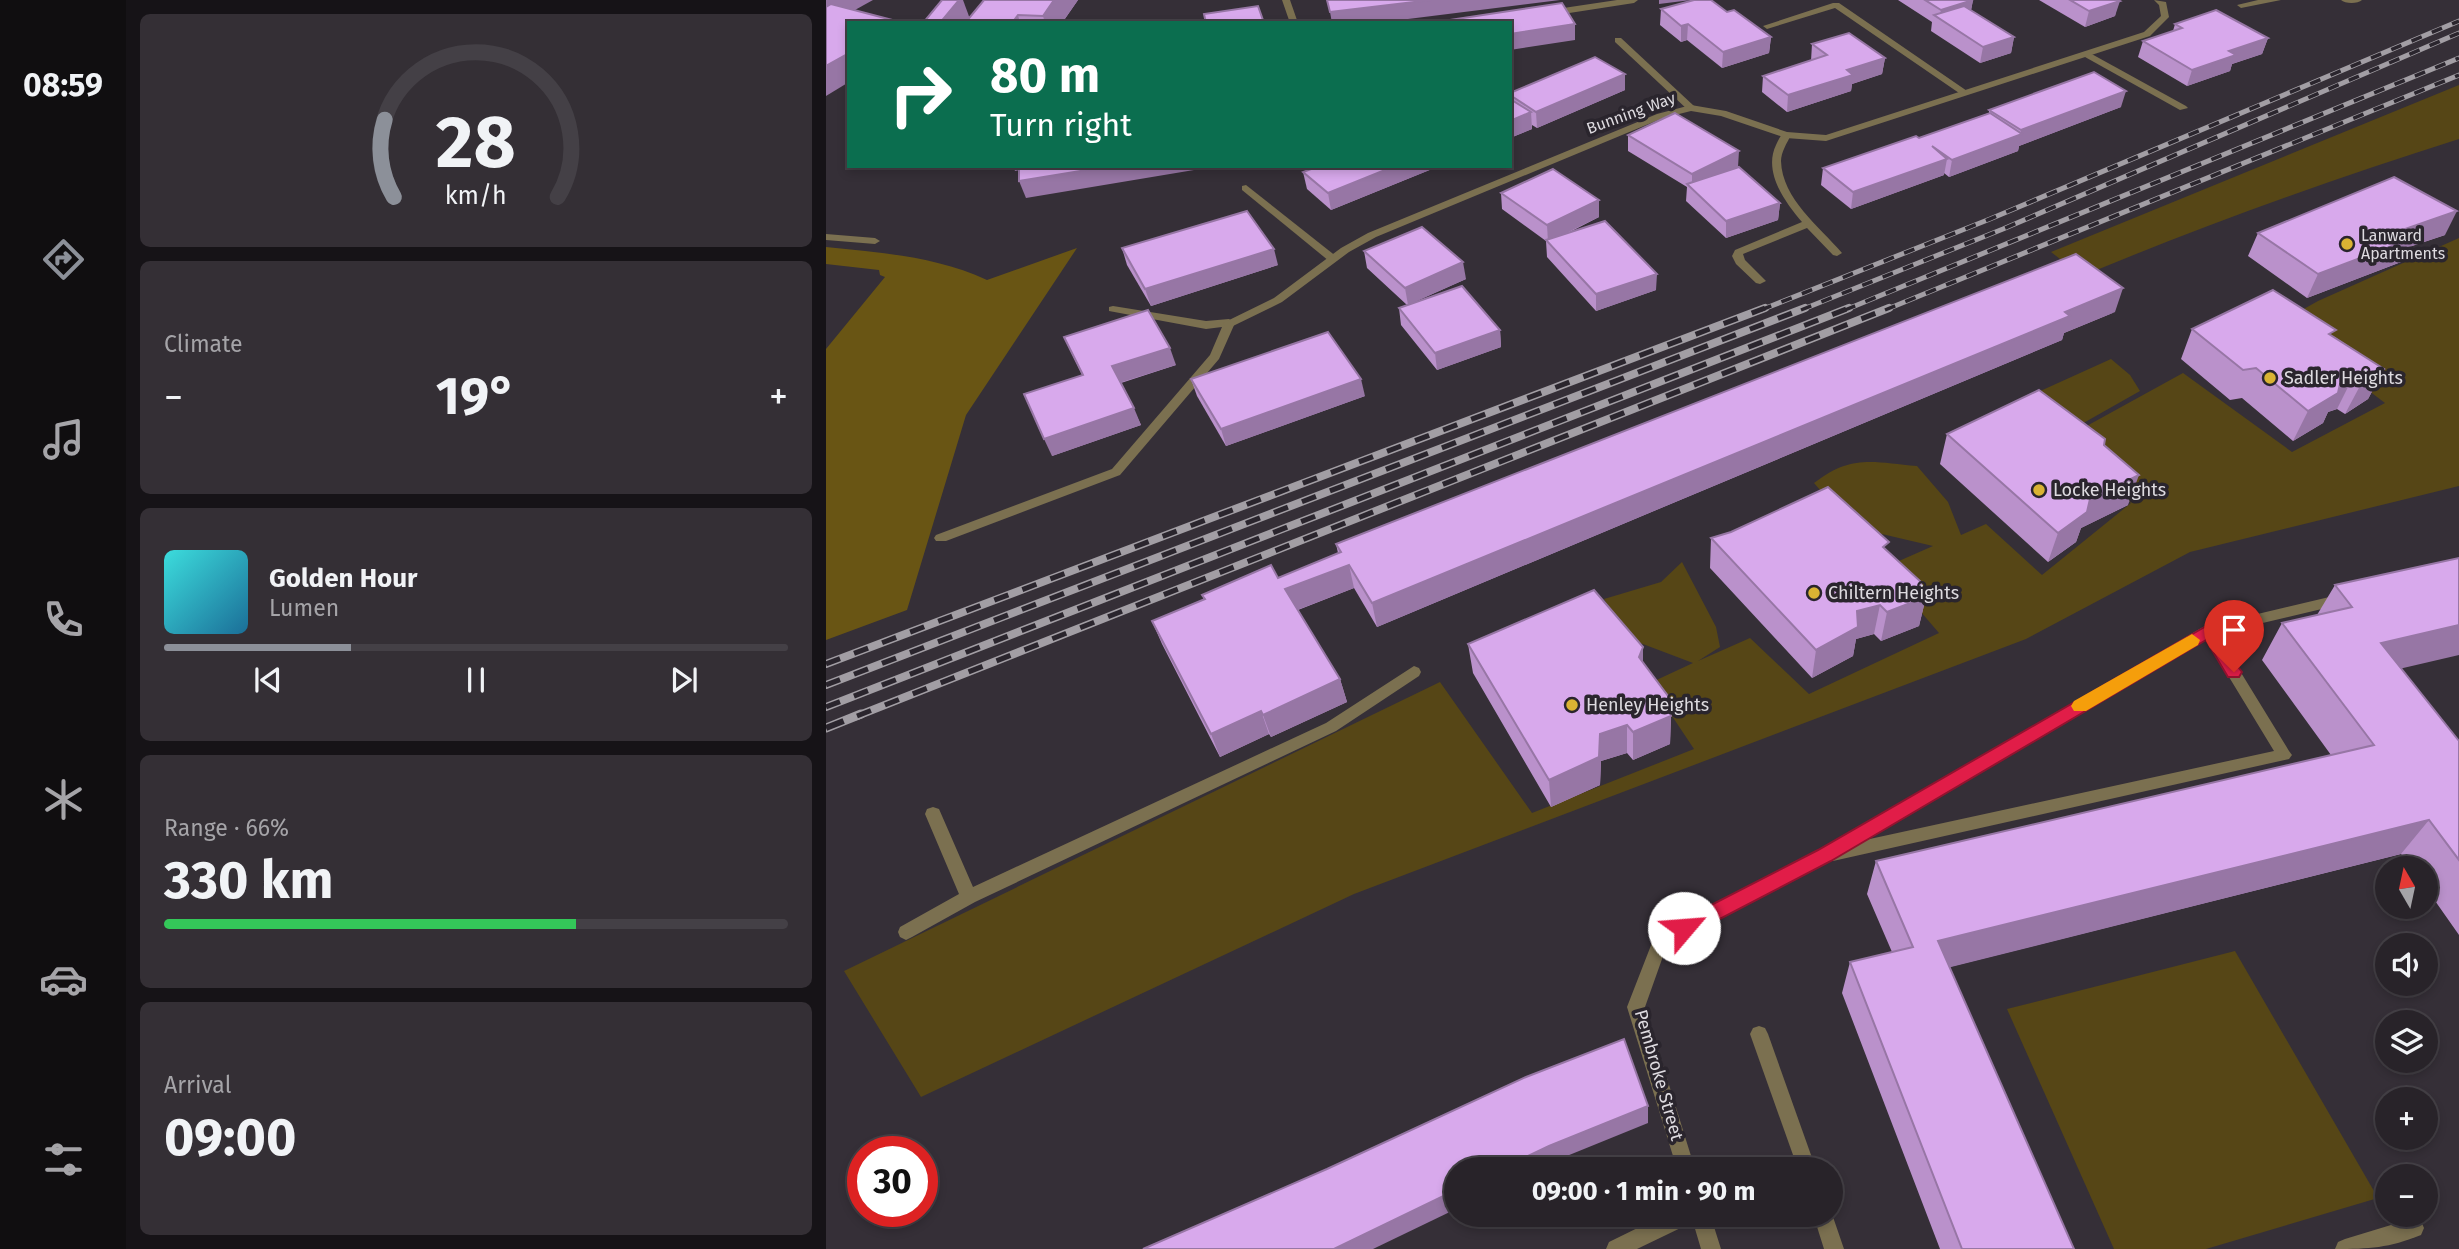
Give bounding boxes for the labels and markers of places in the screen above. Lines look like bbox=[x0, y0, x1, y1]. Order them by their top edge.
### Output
place label: Lanward Apartments bbox=[2361, 226, 2445, 263]
marker: Lanward Apartments bbox=[2339, 236, 2355, 252]
place label: Sadler Heights bbox=[2284, 367, 2403, 389]
marker: Sadler Heights bbox=[2262, 370, 2278, 386]
place label: Locke Heights bbox=[2053, 479, 2166, 501]
marker: Locke Heights bbox=[2031, 482, 2047, 498]
place label: Chiltern Heights bbox=[1828, 582, 1959, 604]
marker: Chiltern Heights bbox=[1806, 585, 1822, 601]
pin bbox=[2204, 600, 2264, 672]
place label: Henley Heights bbox=[1586, 694, 1709, 716]
marker: Henley Heights bbox=[1564, 697, 1580, 713]

